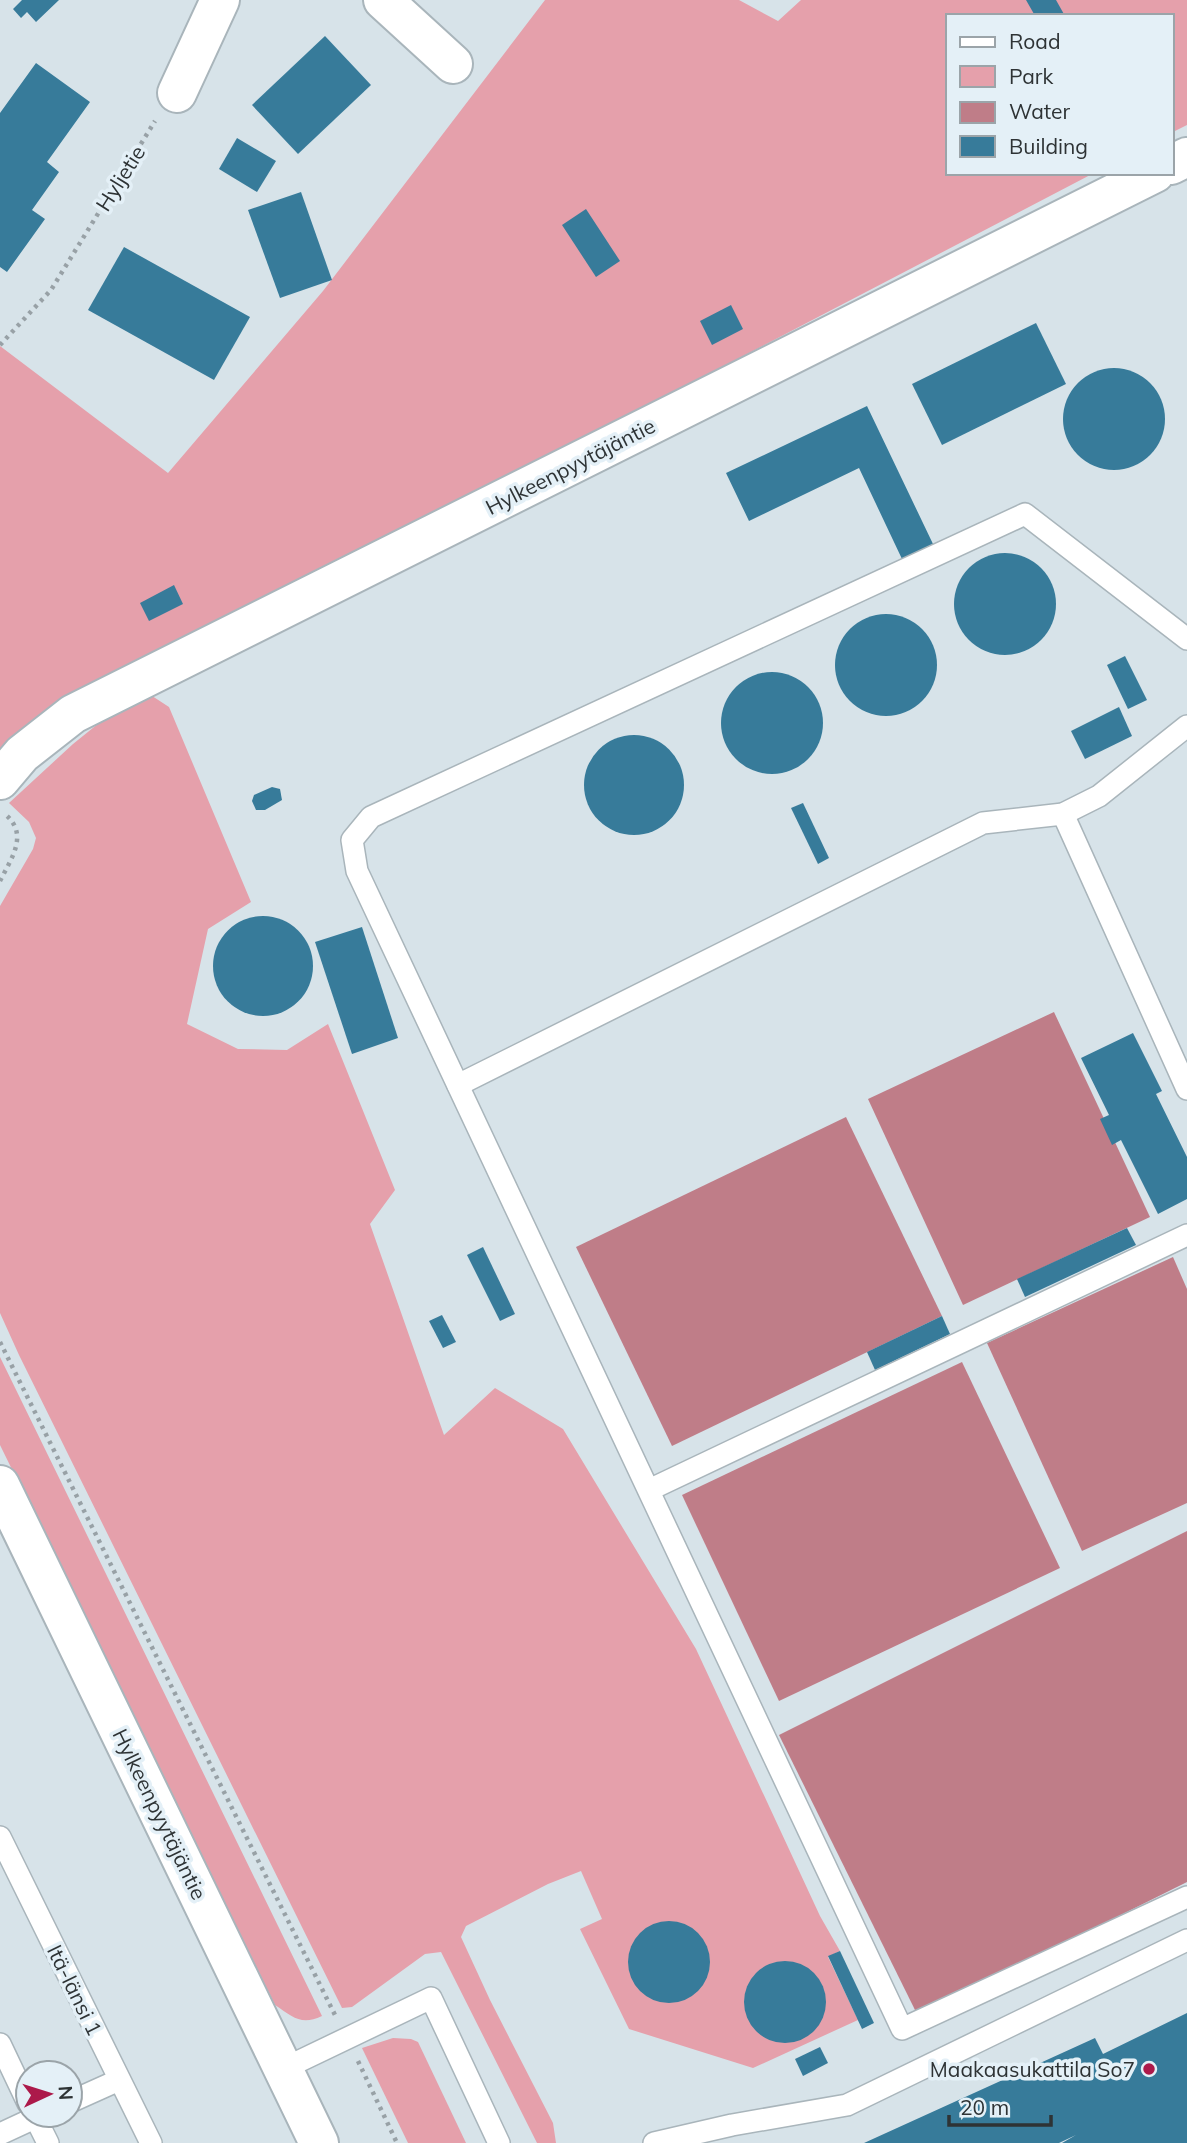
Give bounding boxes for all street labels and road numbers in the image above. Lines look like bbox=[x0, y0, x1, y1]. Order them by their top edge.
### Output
street label: Hyljetie bbox=[90, 140, 150, 216]
street label: Hylkeenpyytäjäntie bbox=[481, 412, 659, 520]
street label: Hylkeenpyytäjäntie bbox=[107, 1724, 213, 1904]
street label: Itä-länsi 1 bbox=[42, 1940, 108, 2040]

